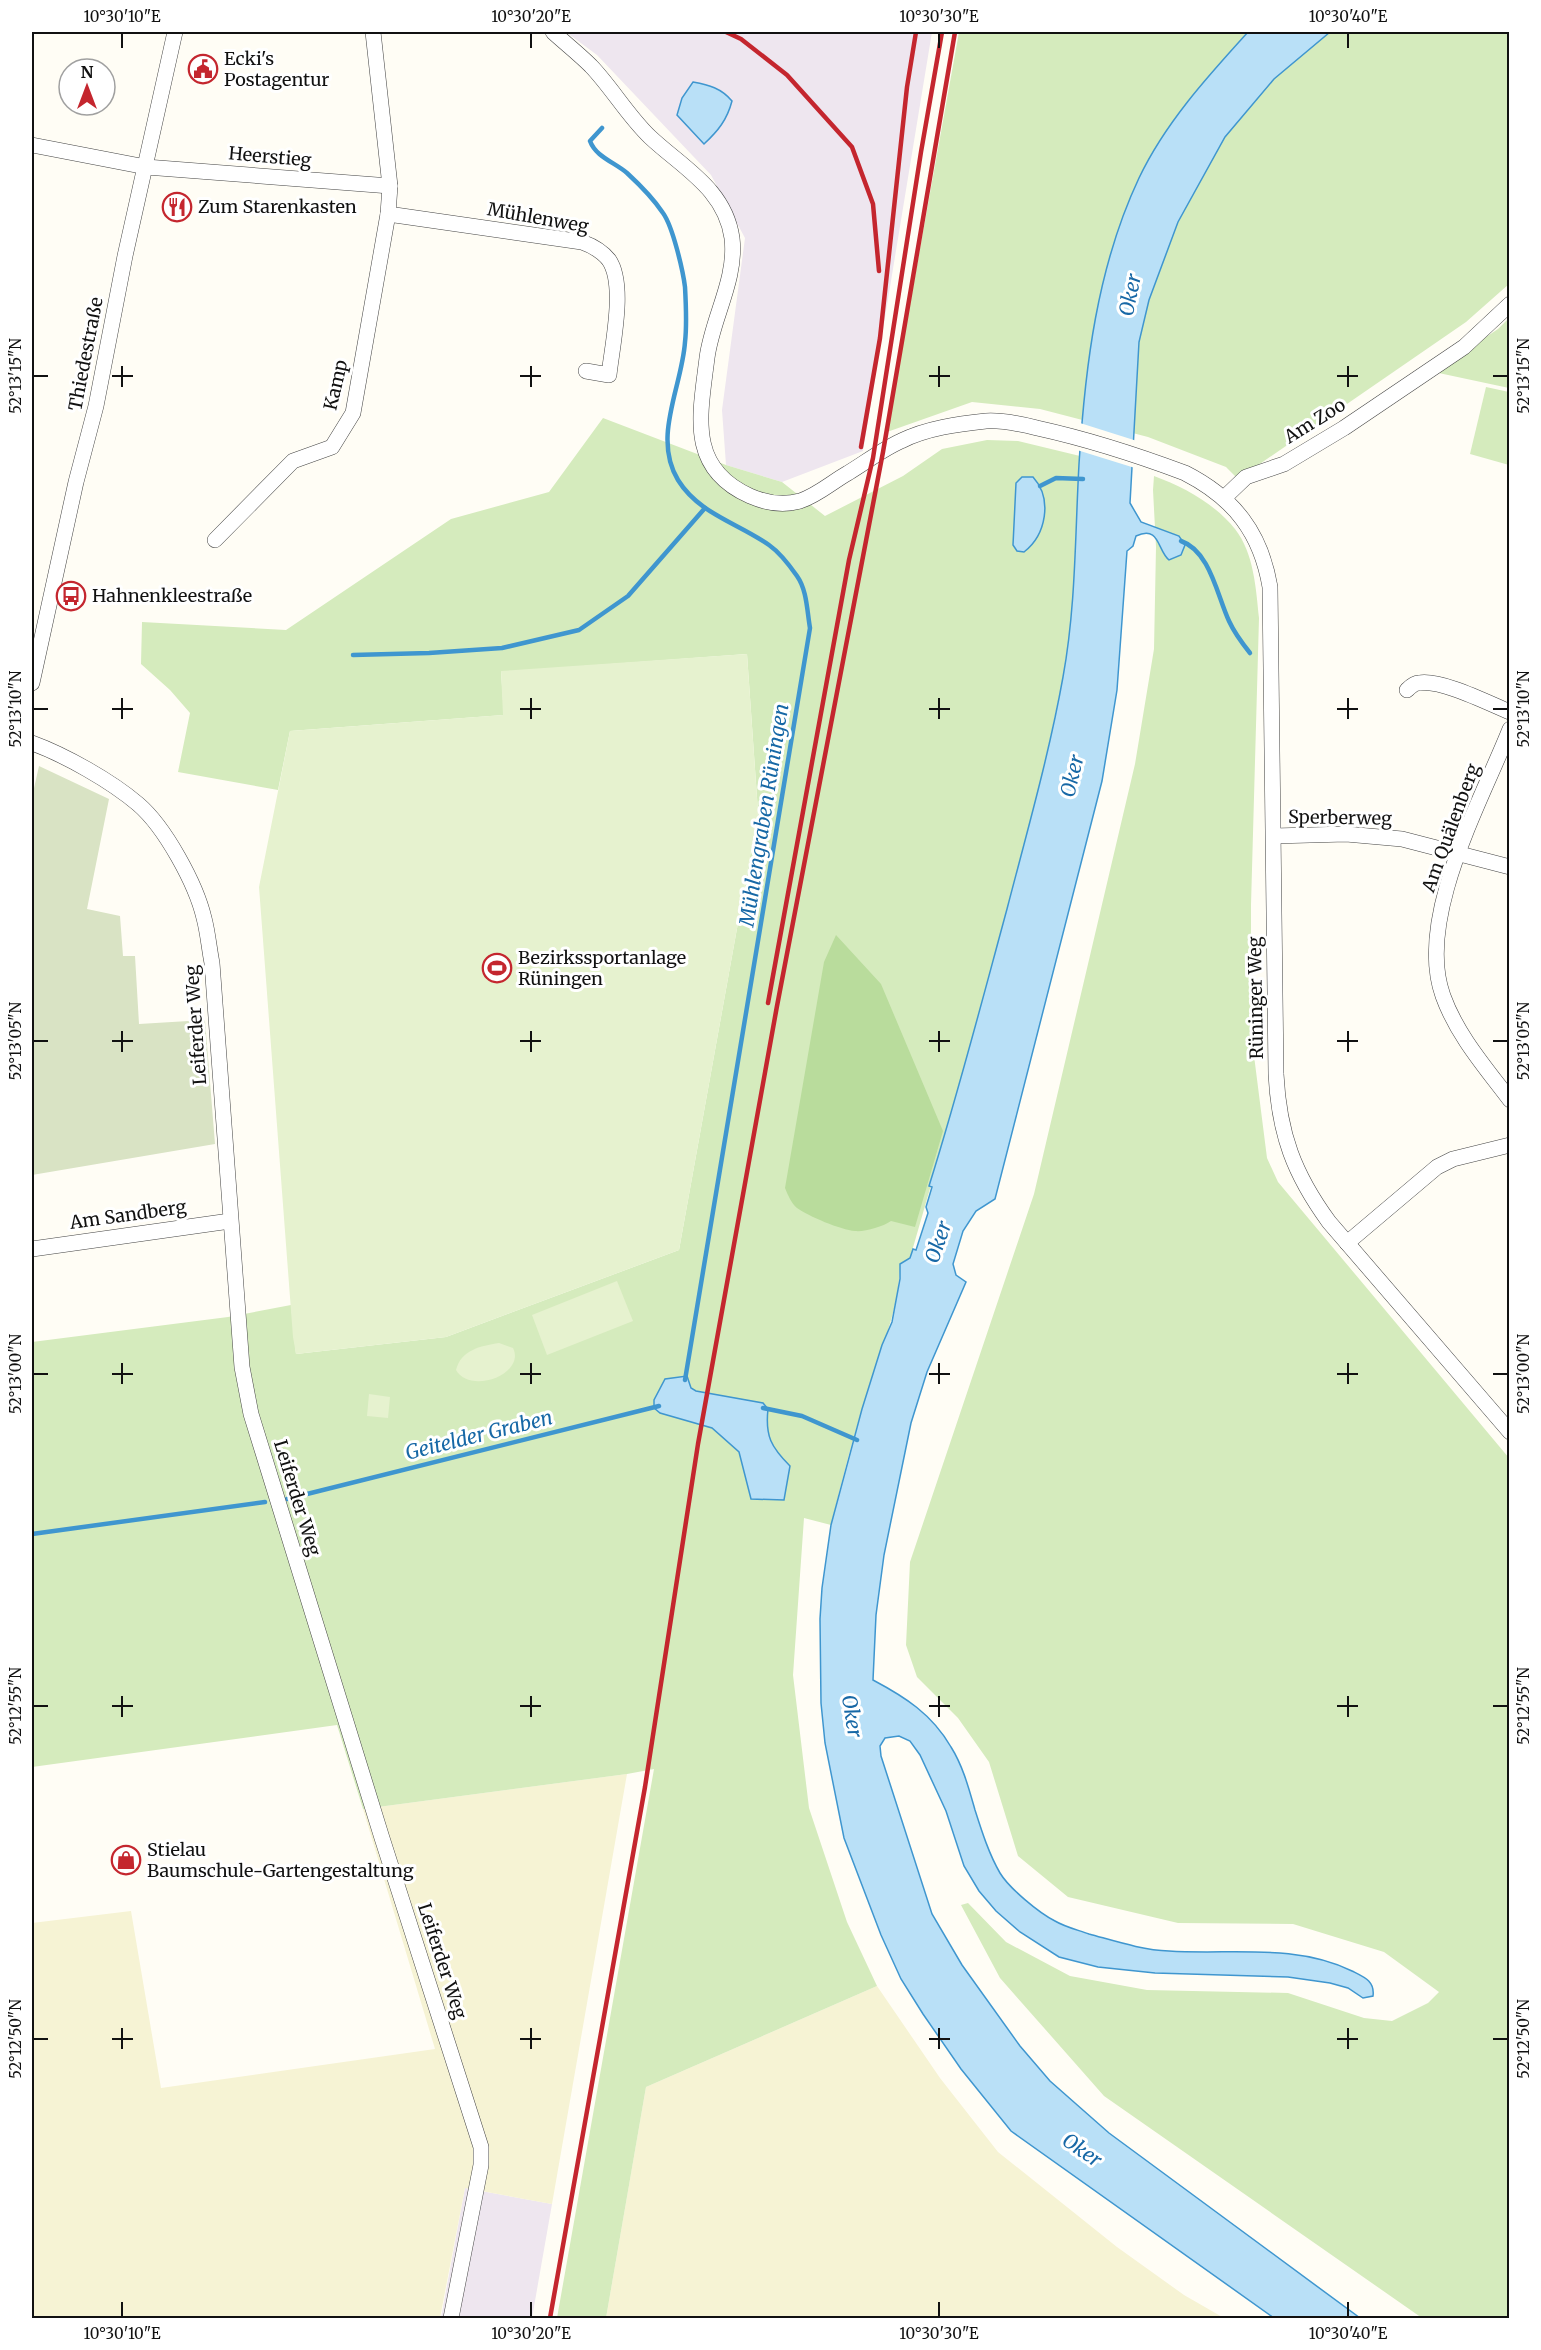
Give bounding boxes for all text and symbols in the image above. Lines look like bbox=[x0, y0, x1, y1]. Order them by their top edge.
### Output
text: 10°30'10"E bbox=[84, 7, 161, 26]
text: 10°30'20"E bbox=[491, 7, 571, 26]
text: 10°30'30"E bbox=[899, 7, 979, 26]
text: 10°30'40"E bbox=[1309, 7, 1388, 26]
place label: Ecki's Postagentur bbox=[224, 47, 329, 91]
public building icon: Ecki's Postagentur bbox=[187, 53, 219, 85]
north arrow bbox=[57, 57, 117, 117]
text: N bbox=[81, 62, 94, 82]
street label: Heerstieg bbox=[228, 141, 313, 172]
restaurant icon: Zum Starenkasten bbox=[161, 191, 193, 223]
place label: Zum Starenkasten bbox=[198, 195, 357, 218]
street label: Mühlenweg bbox=[486, 197, 591, 238]
water label: Oker bbox=[1113, 271, 1146, 318]
street label: Thiedestraße bbox=[63, 295, 108, 413]
text: 52°13'15"N bbox=[6, 338, 25, 414]
text: 52°13'15"N bbox=[1514, 338, 1533, 414]
street label: Kamp bbox=[319, 357, 352, 412]
street label: Am Zoo bbox=[1279, 393, 1350, 449]
bus stop icon: Hahnenkleestraße bbox=[55, 580, 87, 612]
place label: Hahnenkleestraße bbox=[92, 584, 252, 607]
text: 52°13'10"N bbox=[6, 670, 25, 747]
text: 52°13'10"N bbox=[1514, 670, 1533, 747]
water label: Mühlengraben Rüningen bbox=[733, 702, 793, 929]
water label: Oker bbox=[1054, 751, 1089, 800]
street label: Am Quälenberg bbox=[1416, 760, 1484, 896]
street label: Sperberweg bbox=[1288, 805, 1392, 830]
street label: Rüninger Weg bbox=[1243, 936, 1268, 1060]
place label: Bezirkssportanlage Rüningen bbox=[518, 946, 686, 990]
sports icon: Bezirkssportanlage Rüningen bbox=[481, 952, 513, 984]
street label: Leiferder Weg bbox=[180, 964, 211, 1086]
text: 52°13'05"N bbox=[6, 1001, 25, 1080]
text: 52°13'05"N bbox=[1514, 1001, 1533, 1080]
street label: Am Sandberg bbox=[67, 1195, 188, 1234]
water label: Oker bbox=[919, 1217, 957, 1266]
text: 52°13'00"N bbox=[6, 1334, 25, 1414]
text: 52°13'00"N bbox=[1514, 1334, 1533, 1414]
water label: Geitelder Graben bbox=[403, 1404, 555, 1465]
street label: Leiferder Weg bbox=[269, 1437, 326, 1559]
text: 52°12'55"N bbox=[6, 1667, 25, 1745]
text: 52°12'55"N bbox=[1514, 1667, 1533, 1745]
water label: Oker bbox=[837, 1693, 868, 1740]
place label: Stielau Baumschule-Gartengestaltung bbox=[147, 1838, 414, 1882]
shop icon: Stielau Baumschule-Gartengestaltung bbox=[110, 1844, 142, 1876]
street label: Leiferder Weg bbox=[413, 1900, 472, 2022]
text: 52°12'50"N bbox=[6, 1999, 25, 2079]
text: 52°12'50"N bbox=[1514, 1999, 1533, 2079]
water label: Oker bbox=[1058, 2127, 1108, 2173]
text: 10°30'10"E bbox=[84, 2324, 161, 2343]
text: 10°30'20"E bbox=[491, 2324, 571, 2343]
text: 10°30'30"E bbox=[899, 2324, 979, 2343]
text: 10°30'40"E bbox=[1309, 2324, 1388, 2343]

